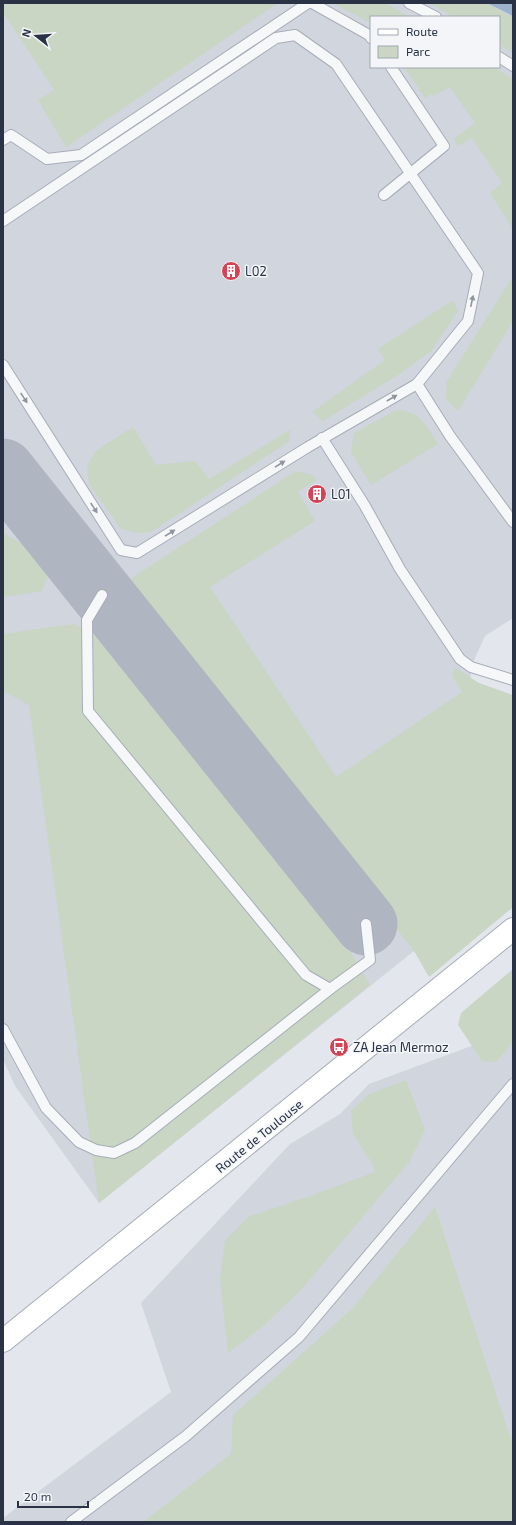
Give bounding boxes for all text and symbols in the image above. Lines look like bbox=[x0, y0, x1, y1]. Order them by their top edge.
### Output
north arrow bbox=[16, 16, 56, 56]
legend bbox=[370, 16, 500, 68]
text: Route bbox=[406, 24, 438, 38]
text: N bbox=[19, 27, 33, 39]
text: Parc bbox=[406, 44, 430, 58]
building icon: L02 bbox=[220, 260, 242, 282]
place label: L02 bbox=[245, 263, 267, 279]
one-way arrow bbox=[470, 295, 476, 307]
one-way arrow bbox=[20, 393, 28, 403]
one-way arrow bbox=[387, 395, 398, 402]
one-way arrow bbox=[275, 460, 286, 468]
building icon: L01 bbox=[306, 483, 328, 505]
place label: L01 bbox=[331, 486, 351, 502]
one-way arrow bbox=[90, 503, 98, 513]
one-way arrow bbox=[164, 529, 176, 536]
bus stop icon: ZA Jean Mermoz bbox=[328, 1036, 350, 1058]
place label: ZA Jean Mermoz bbox=[353, 1039, 449, 1055]
street label: Route de Toulouse bbox=[212, 1096, 306, 1176]
scale bar bbox=[18, 1483, 88, 1509]
text: 20 m bbox=[24, 1489, 51, 1503]

